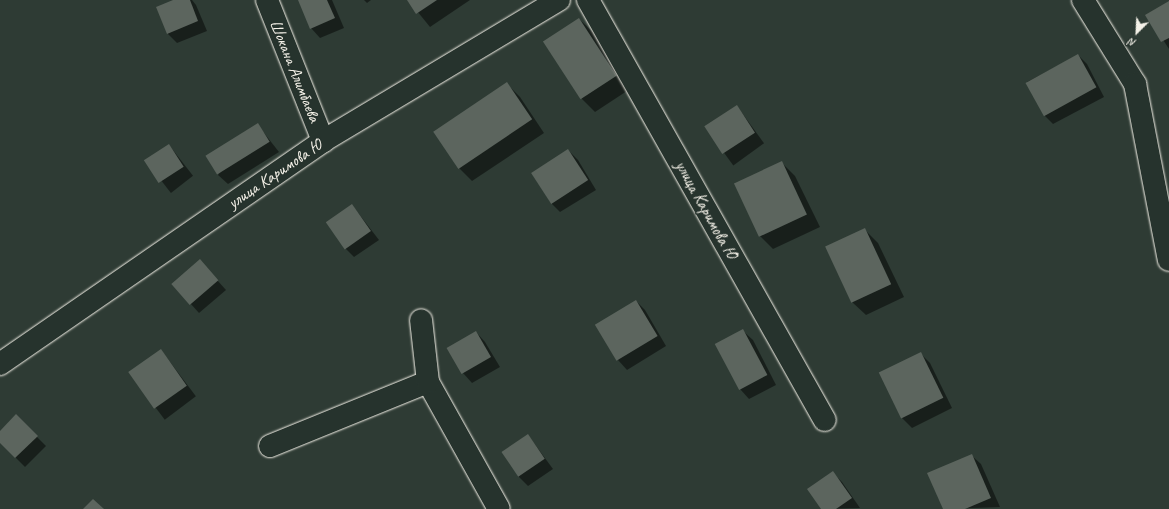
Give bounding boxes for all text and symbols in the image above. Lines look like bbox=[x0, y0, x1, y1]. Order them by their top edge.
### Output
north arrow bbox=[1117, 12, 1157, 52]
street label: Шокана Алимбаева bbox=[265, 16, 325, 126]
text: N bbox=[1126, 35, 1138, 51]
street label: улица Каримова Ю bbox=[223, 135, 327, 213]
street label: улица Каримова Ю bbox=[670, 157, 742, 263]

